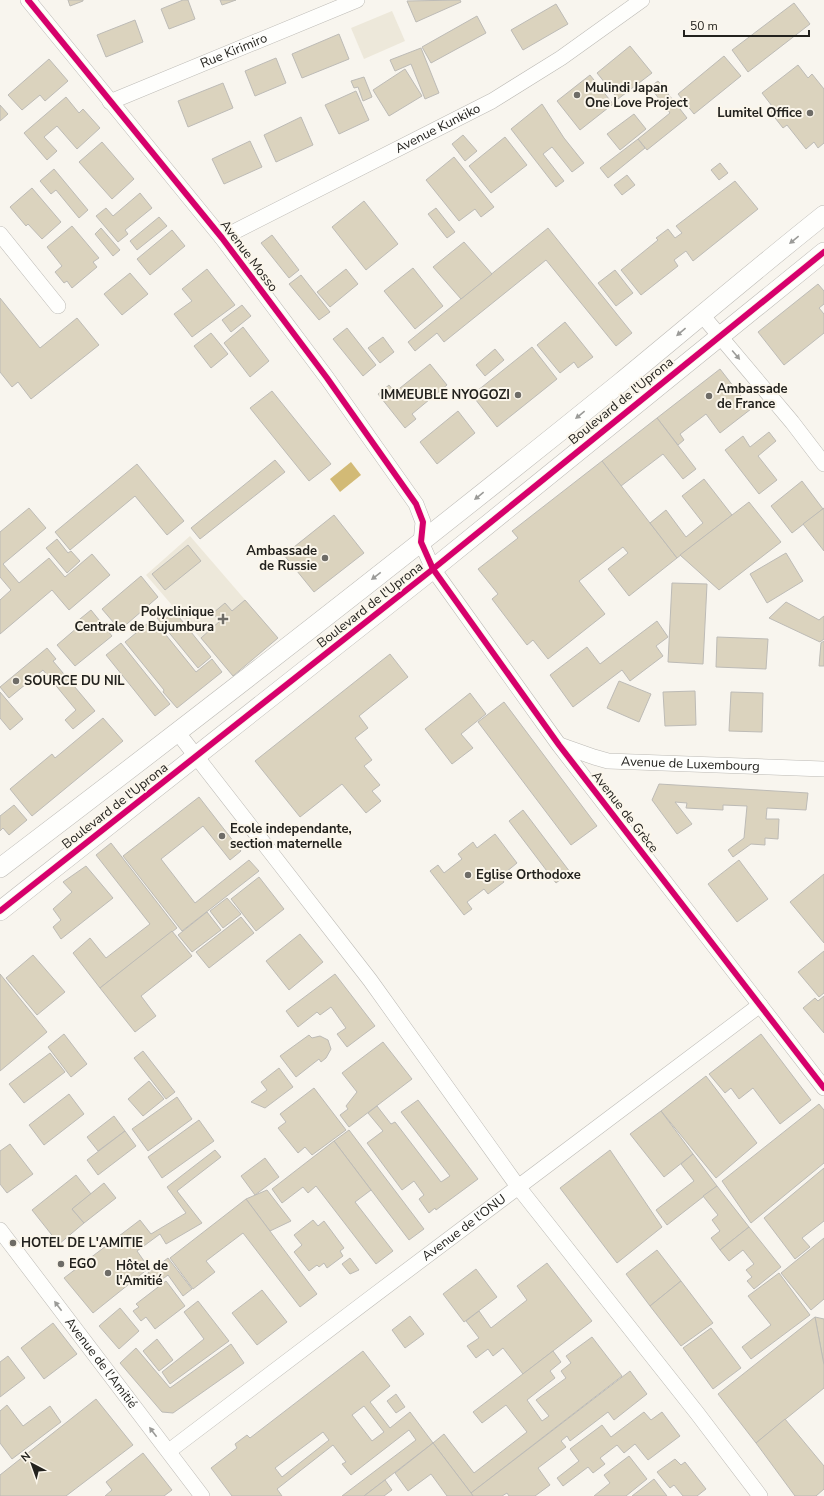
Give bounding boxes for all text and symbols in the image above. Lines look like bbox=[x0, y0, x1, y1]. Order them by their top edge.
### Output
scale bar bbox=[684, 12, 809, 38]
text: 50 m bbox=[690, 18, 718, 34]
street label: Rue Kirimiro bbox=[198, 29, 270, 73]
place label: Mulindi Japan One Love Project bbox=[585, 79, 689, 112]
marker: Mulindi Japan One Love Project bbox=[572, 90, 582, 100]
street label: Avenue Kunkiko bbox=[392, 99, 484, 158]
place label: Lumitel Office bbox=[717, 104, 802, 122]
marker: Lumitel Office bbox=[805, 108, 815, 118]
street label: Avenue Mosso bbox=[216, 216, 282, 296]
one-way arrow bbox=[788, 235, 799, 244]
one-way arrow bbox=[675, 328, 686, 337]
one-way arrow bbox=[732, 350, 741, 360]
street label: Boulevard de l'Uprona bbox=[565, 353, 677, 449]
place label: Ambassade de France bbox=[717, 380, 788, 413]
place label: IMMEUBLE NYOGOZI bbox=[380, 386, 510, 404]
marker: IMMEUBLE NYOGOZI bbox=[513, 390, 523, 400]
marker: Ambassade de France bbox=[704, 391, 714, 401]
one-way arrow bbox=[575, 410, 585, 419]
one-way arrow bbox=[473, 492, 484, 500]
place label: Ambassade de Russie bbox=[246, 542, 317, 575]
marker: Ambassade de Russie bbox=[320, 553, 330, 563]
street label: Boulevard de l'Uprona bbox=[313, 558, 427, 652]
one-way arrow bbox=[371, 572, 382, 581]
place label: Polyclinique Centrale de Bujumbura bbox=[75, 603, 214, 636]
marker: Polyclinique Centrale de Bujumbura bbox=[217, 613, 229, 625]
place label: SOURCE DU NIL bbox=[24, 672, 125, 690]
marker: SOURCE DU NIL bbox=[11, 676, 21, 686]
street label: Avenue de Luxembourg bbox=[621, 752, 760, 776]
street label: Boulevard de l'Uprona bbox=[58, 759, 172, 853]
street label: Avenue de Grèce bbox=[587, 767, 663, 857]
place label: Ecole independante, section maternelle bbox=[230, 820, 352, 853]
marker: Ecole independante, section maternelle bbox=[217, 831, 227, 841]
place label: Eglise Orthodoxe bbox=[476, 866, 581, 884]
marker: Eglise Orthodoxe bbox=[463, 870, 473, 880]
street label: Avenue de l'ONU bbox=[418, 1190, 510, 1265]
place label: HOTEL DE L'AMITIE bbox=[21, 1234, 143, 1252]
marker: HOTEL DE L'AMITIE bbox=[8, 1238, 18, 1248]
place label: EGO bbox=[69, 1255, 97, 1273]
place label: Hôtel de l'Amitié bbox=[116, 1257, 168, 1290]
marker: EGO bbox=[56, 1259, 66, 1269]
marker: Hôtel de l'Amitié bbox=[103, 1268, 113, 1278]
one-way arrow bbox=[53, 1300, 62, 1311]
street label: Avenue de l'Amitié bbox=[61, 1314, 141, 1412]
one-way arrow bbox=[149, 1426, 158, 1437]
north arrow bbox=[12, 1444, 52, 1484]
text: N bbox=[18, 1448, 34, 1465]

